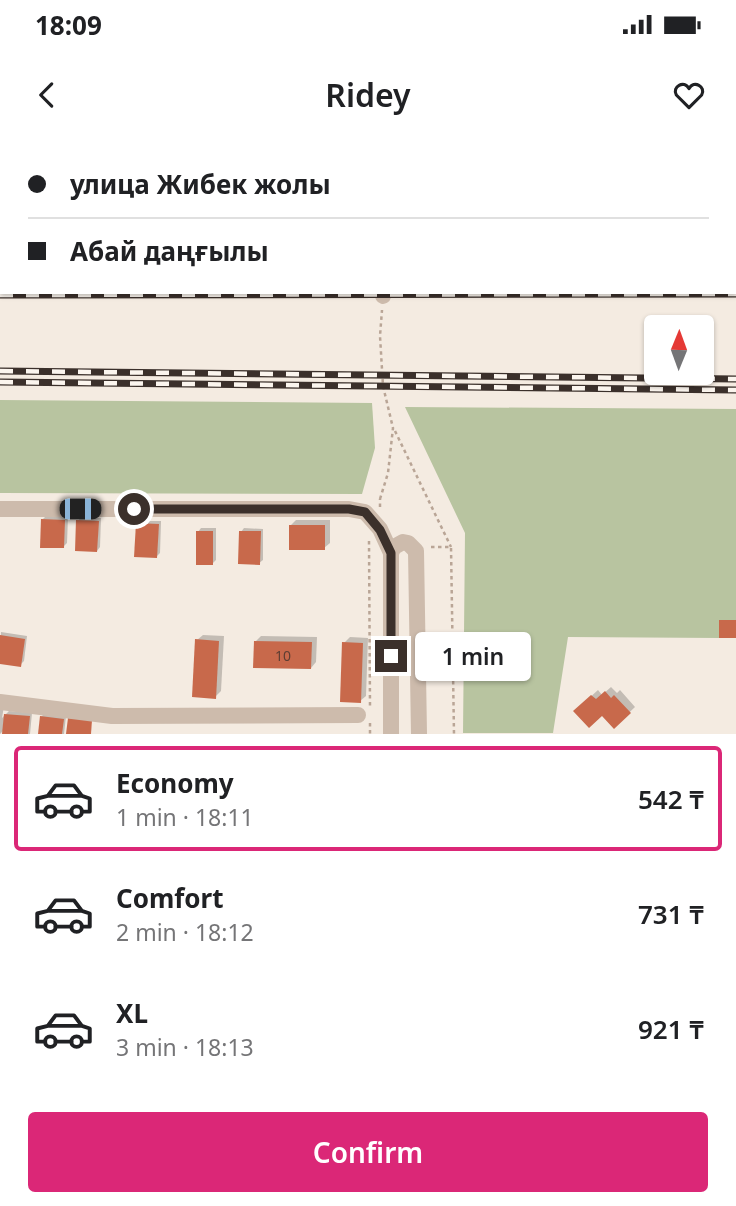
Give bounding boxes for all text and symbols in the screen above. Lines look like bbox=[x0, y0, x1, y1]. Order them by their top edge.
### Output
text: 18:09 bbox=[35, 7, 102, 43]
text: Ridey bbox=[325, 73, 411, 116]
icon: back bbox=[28, 76, 66, 114]
icon: heart bbox=[670, 76, 708, 114]
text: улица Жибек жолы bbox=[70, 166, 331, 202]
text: Абай даңғылы bbox=[70, 233, 269, 269]
north arrow bbox=[644, 315, 714, 385]
map controls bbox=[644, 315, 714, 385]
route start bbox=[118, 493, 150, 525]
car bbox=[60, 499, 102, 520]
callout: 1 min bbox=[416, 631, 531, 680]
route end bbox=[375, 640, 407, 672]
text: 1 min bbox=[442, 640, 504, 672]
house number: 10 bbox=[275, 646, 291, 665]
text: Economy bbox=[116, 765, 234, 801]
icon: car bbox=[32, 767, 95, 830]
text: 542 ₸ bbox=[638, 781, 704, 817]
text: 1 min · 18:11 bbox=[116, 801, 254, 833]
text: Comfort bbox=[116, 880, 224, 916]
icon: car bbox=[32, 882, 95, 945]
text: 731 ₸ bbox=[638, 896, 704, 932]
text: 2 min · 18:12 bbox=[116, 916, 254, 948]
text: XL bbox=[116, 995, 148, 1031]
icon: car bbox=[32, 997, 95, 1060]
text: 921 ₸ bbox=[638, 1011, 704, 1047]
text: 3 min · 18:13 bbox=[116, 1031, 254, 1063]
button: Confirm bbox=[28, 1112, 708, 1192]

